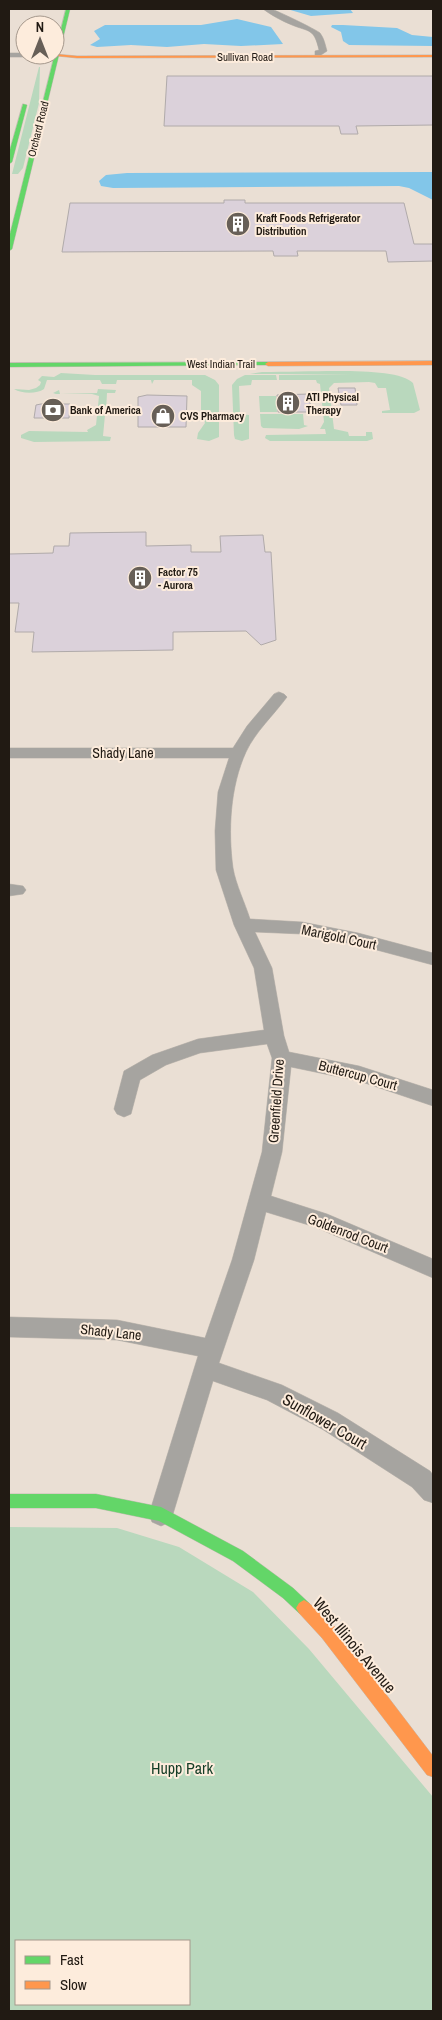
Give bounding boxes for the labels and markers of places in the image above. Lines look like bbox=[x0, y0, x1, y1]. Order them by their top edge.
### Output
building icon: Kraft Foods Refrigerator Distribution bbox=[225, 211, 251, 237]
place label: Kraft Foods Refrigerator Distribution bbox=[256, 211, 361, 238]
building icon: ATI Physical Therapy bbox=[275, 390, 301, 416]
place label: ATI Physical Therapy bbox=[306, 390, 359, 417]
bank icon: Bank of America bbox=[40, 397, 66, 423]
place label: Bank of America bbox=[70, 403, 141, 417]
shop icon: CVS Pharmacy bbox=[150, 403, 176, 429]
place label: CVS Pharmacy bbox=[180, 409, 244, 423]
building icon: Factor 75 - Aurora bbox=[127, 565, 153, 591]
place label: Factor 75 - Aurora bbox=[158, 565, 198, 592]

